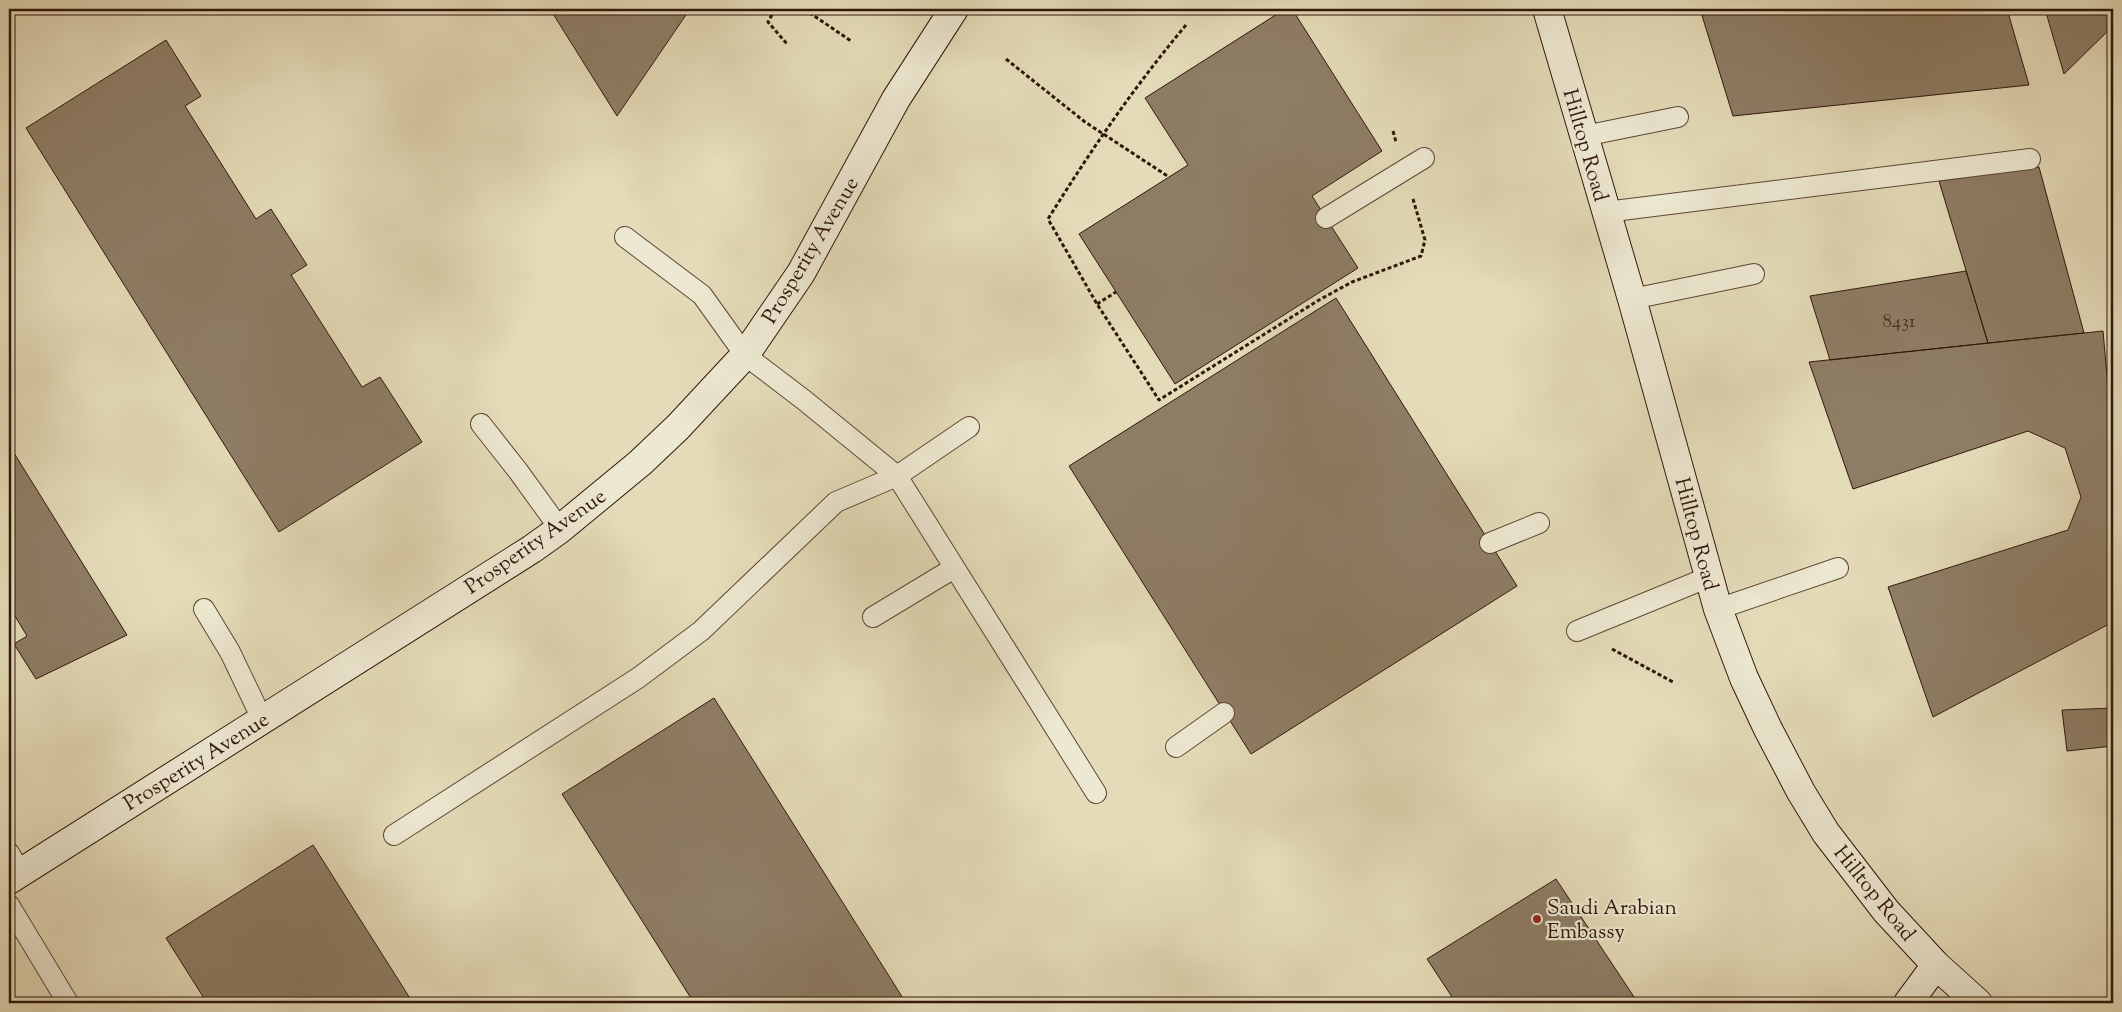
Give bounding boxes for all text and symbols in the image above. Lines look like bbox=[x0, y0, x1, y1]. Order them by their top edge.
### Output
street label: Hilltop Road bbox=[1554, 86, 1615, 206]
street label: Prosperity Avenue bbox=[756, 172, 867, 330]
house number: 8431 bbox=[1882, 309, 1916, 336]
street label: Hilltop Road bbox=[1666, 475, 1725, 594]
street label: Prosperity Avenue bbox=[459, 483, 613, 603]
street label: Prosperity Avenue bbox=[118, 706, 276, 820]
street label: Hilltop Road bbox=[1825, 840, 1922, 949]
place label: Saudi Arabian Embassy bbox=[1547, 894, 1677, 948]
marker: Saudi Arabian Embassy bbox=[1531, 913, 1543, 925]

